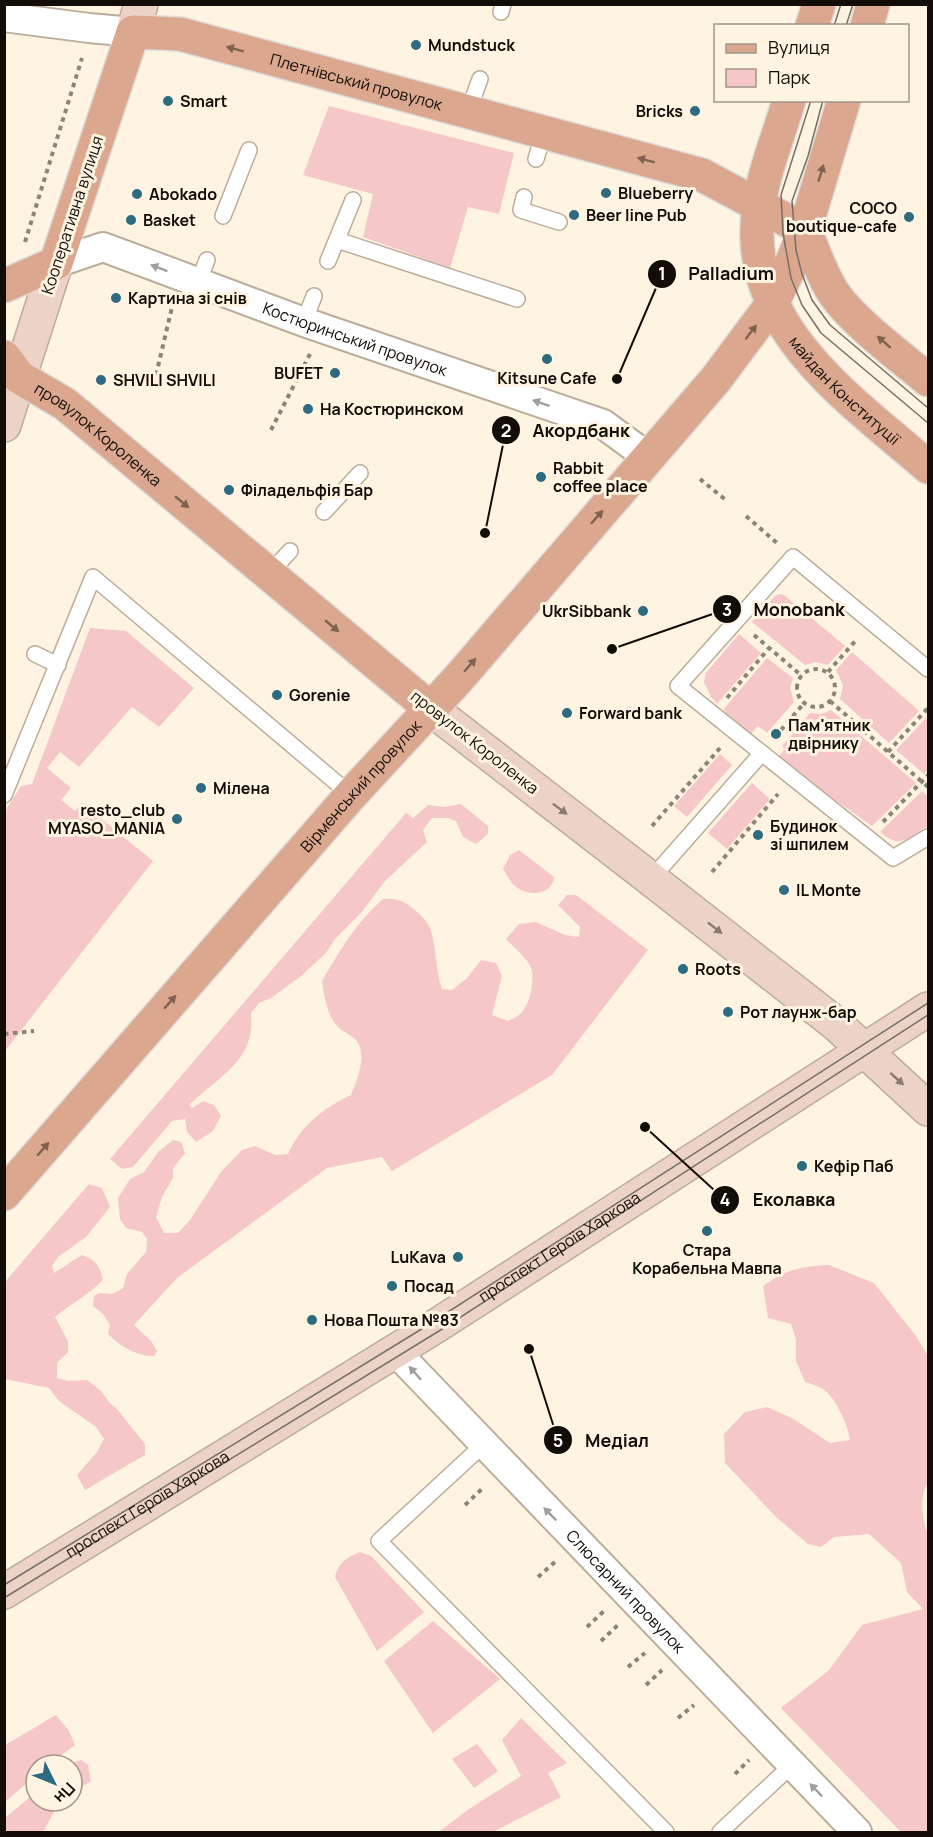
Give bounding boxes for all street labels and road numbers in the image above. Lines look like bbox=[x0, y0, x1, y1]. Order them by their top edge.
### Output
street label: Плетнівський провулок bbox=[268, 48, 446, 116]
street label: Кооперативна вулиця bbox=[36, 133, 108, 297]
street label: Костюринський провулок bbox=[260, 297, 451, 381]
street label: майдан Конституції bbox=[784, 331, 906, 451]
street label: провулок Короленка bbox=[30, 377, 167, 491]
street label: провулок Короленка bbox=[407, 685, 543, 799]
street label: Вірменський провулок bbox=[295, 714, 427, 857]
street label: проспект Героїв Харкова bbox=[474, 1186, 645, 1307]
street label: проспект Героїв Харкова bbox=[61, 1445, 233, 1563]
street label: Слюсарний провулок bbox=[561, 1525, 691, 1658]

